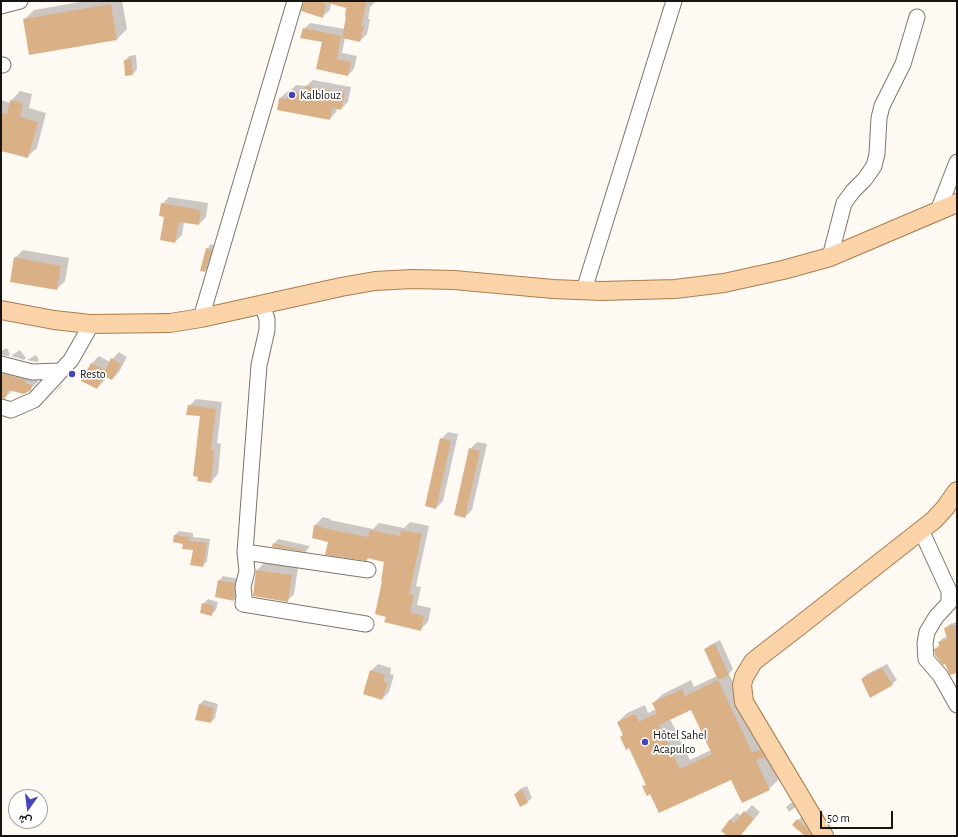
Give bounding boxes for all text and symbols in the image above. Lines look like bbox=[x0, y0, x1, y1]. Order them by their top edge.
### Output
place label: Kalblouz bbox=[300, 88, 341, 102]
marker: Kalblouz bbox=[287, 90, 297, 100]
place label: Resto bbox=[80, 367, 106, 381]
marker: Resto bbox=[67, 369, 77, 379]
place label: Hôtel Sahel Acapulco bbox=[653, 728, 707, 756]
marker: Hôtel Sahel Acapulco bbox=[640, 737, 650, 747]
north arrow bbox=[8, 789, 48, 829]
scale bar bbox=[822, 803, 895, 829]
text: 50 m bbox=[827, 812, 850, 824]
text: ش bbox=[17, 813, 33, 827]

